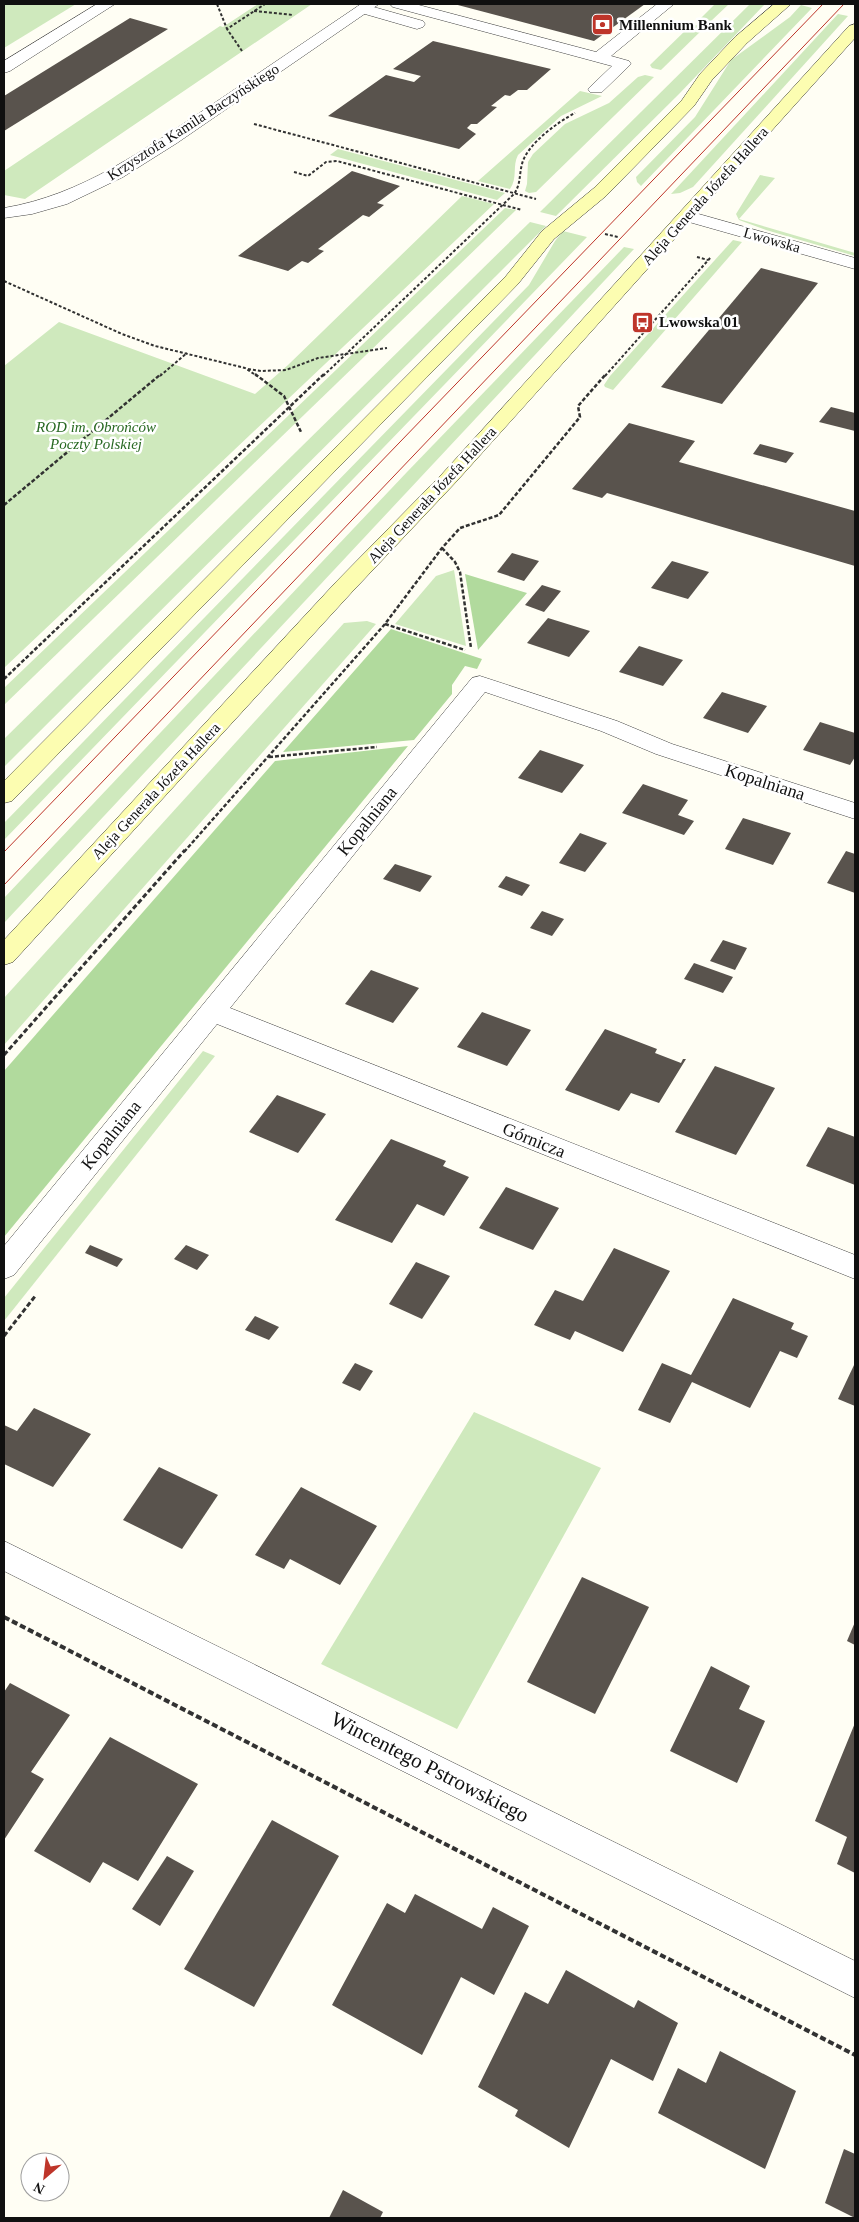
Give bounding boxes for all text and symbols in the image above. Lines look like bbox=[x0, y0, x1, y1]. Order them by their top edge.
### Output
bank icon: Millennium Bank bbox=[591, 13, 615, 37]
place label: Millennium Bank bbox=[619, 17, 733, 33]
street label: Krzysztofa Kamila Baczyńskiego bbox=[104, 60, 282, 184]
street label: Aleja Generała Józefa Hallera bbox=[639, 123, 771, 268]
street label: Lwowska bbox=[742, 224, 803, 256]
bus stop icon: Lwowska 01 bbox=[631, 310, 655, 334]
place label: Lwowska 01 bbox=[659, 314, 739, 330]
park label: ROD im. Obrońców Poczty Polskiej bbox=[35, 419, 156, 452]
street label: Aleja Generała Józefa Hallera bbox=[365, 423, 500, 566]
street label: Aleja Generała Józefa Hallera bbox=[89, 719, 224, 862]
street label: Kopalniana bbox=[722, 760, 808, 804]
street label: Kopalniana bbox=[333, 782, 401, 860]
street label: Kopalniana bbox=[77, 1096, 145, 1174]
street label: Górnicza bbox=[500, 1118, 568, 1162]
street label: Wincentego Pstrowskiego bbox=[327, 1707, 533, 1827]
north arrow bbox=[20, 2152, 70, 2202]
text: N bbox=[31, 2179, 47, 2197]

